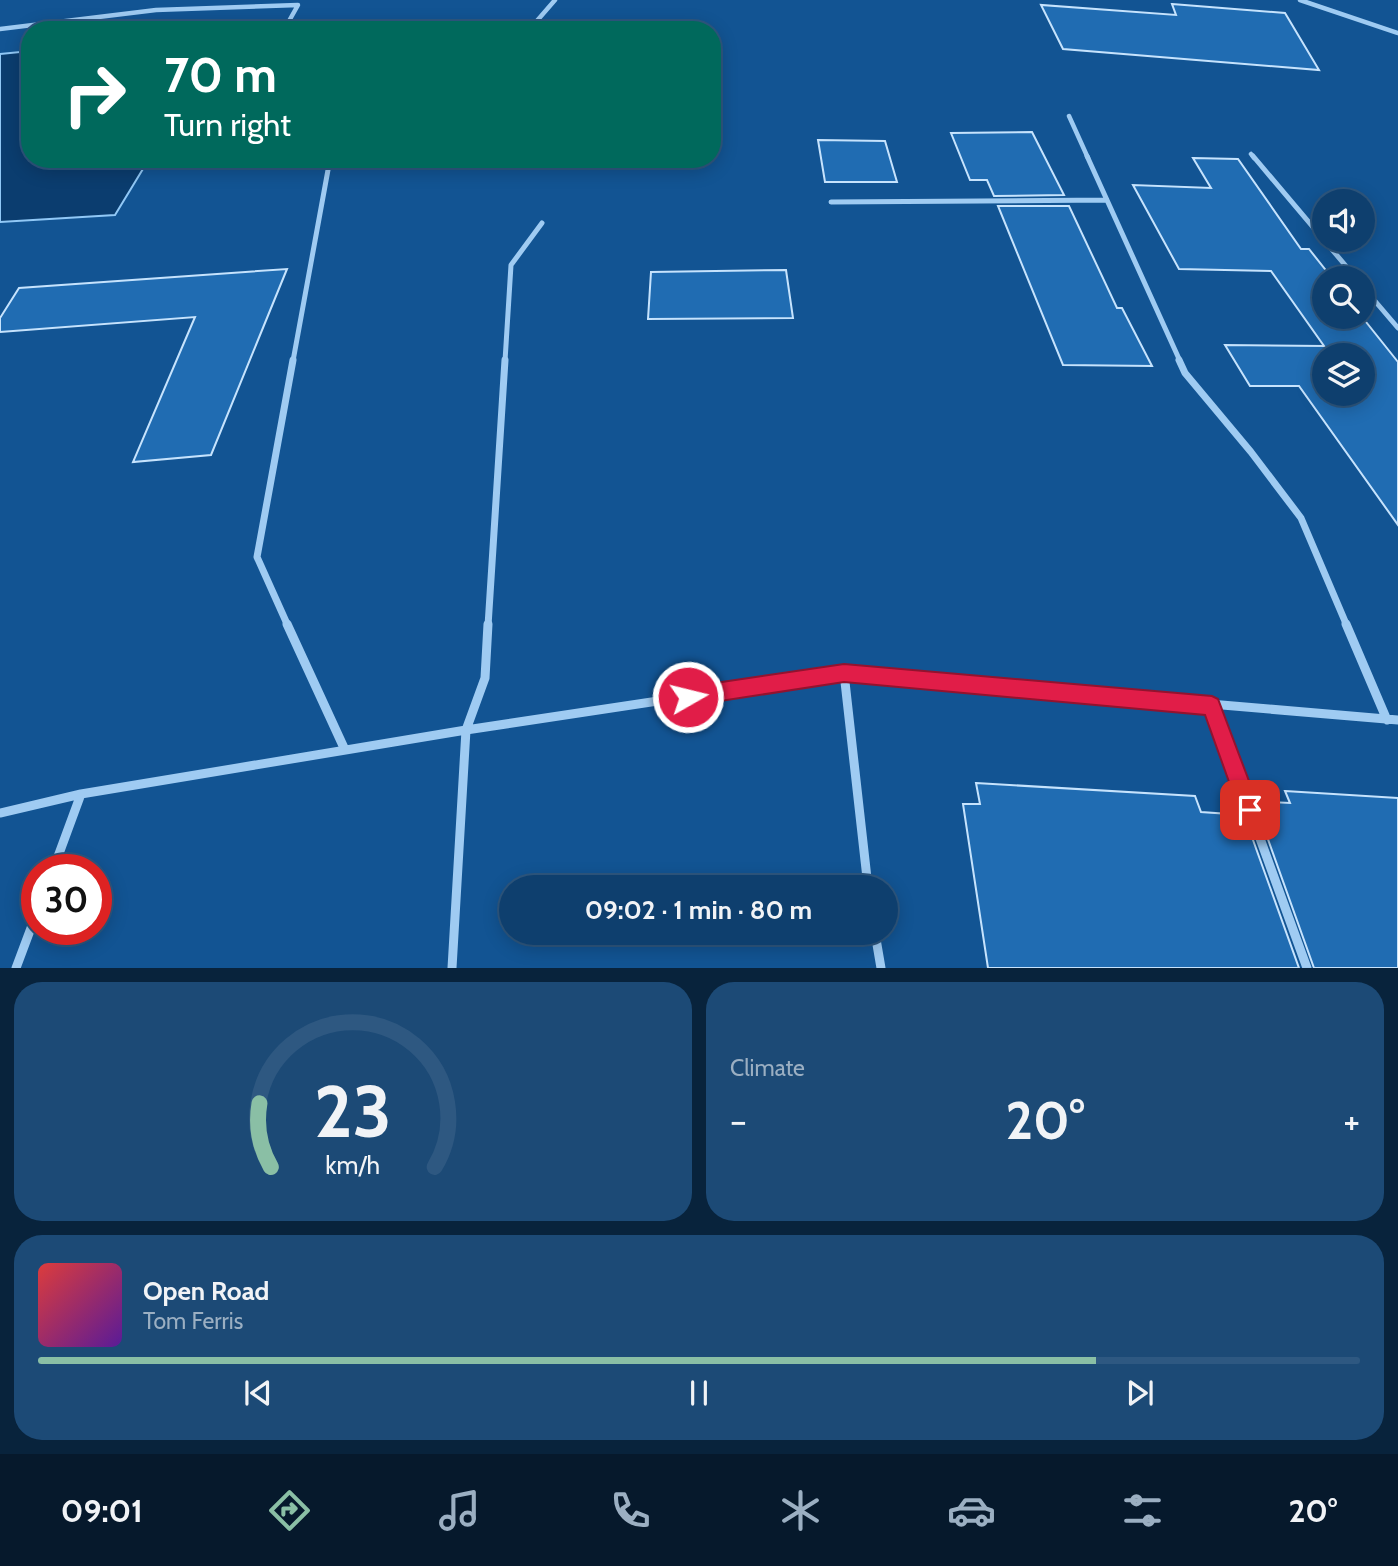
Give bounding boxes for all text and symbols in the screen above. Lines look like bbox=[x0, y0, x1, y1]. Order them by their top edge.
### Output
text: 70 m bbox=[164, 45, 277, 104]
icon: right bbox=[49, 49, 140, 140]
text: Turn right bbox=[164, 105, 291, 144]
map controls bbox=[1312, 189, 1375, 406]
button: sound bbox=[1312, 189, 1375, 252]
button: search bbox=[1312, 266, 1375, 329]
button: layers bbox=[1312, 343, 1375, 406]
position arrow bbox=[651, 660, 725, 734]
pin bbox=[1220, 780, 1280, 840]
icon: arrive bbox=[1231, 791, 1269, 829]
speed limit sign: 30 bbox=[21, 854, 112, 945]
text: 09:02 · 1 min · 80 m bbox=[585, 894, 812, 926]
text: Climate bbox=[730, 1054, 805, 1082]
text: 23 bbox=[314, 1068, 392, 1156]
text: 20° bbox=[1005, 1089, 1085, 1152]
text: − bbox=[730, 1097, 747, 1144]
text: + bbox=[1343, 1097, 1360, 1144]
text: km/h bbox=[326, 1150, 380, 1180]
text: Open Road bbox=[143, 1275, 269, 1307]
text: Tom Ferris bbox=[143, 1307, 243, 1335]
icon: previous bbox=[239, 1374, 277, 1412]
icon: pause bbox=[680, 1374, 718, 1412]
icon: next bbox=[1121, 1374, 1159, 1412]
icon: directions bbox=[265, 1486, 314, 1535]
icon: music bbox=[435, 1486, 484, 1535]
icon: phone bbox=[606, 1486, 655, 1535]
icon: climate bbox=[776, 1486, 825, 1535]
icon: car bbox=[947, 1486, 996, 1535]
icon: filters bbox=[1118, 1486, 1167, 1535]
text: 09:01 bbox=[61, 1491, 143, 1530]
text: 20° bbox=[1288, 1491, 1337, 1530]

